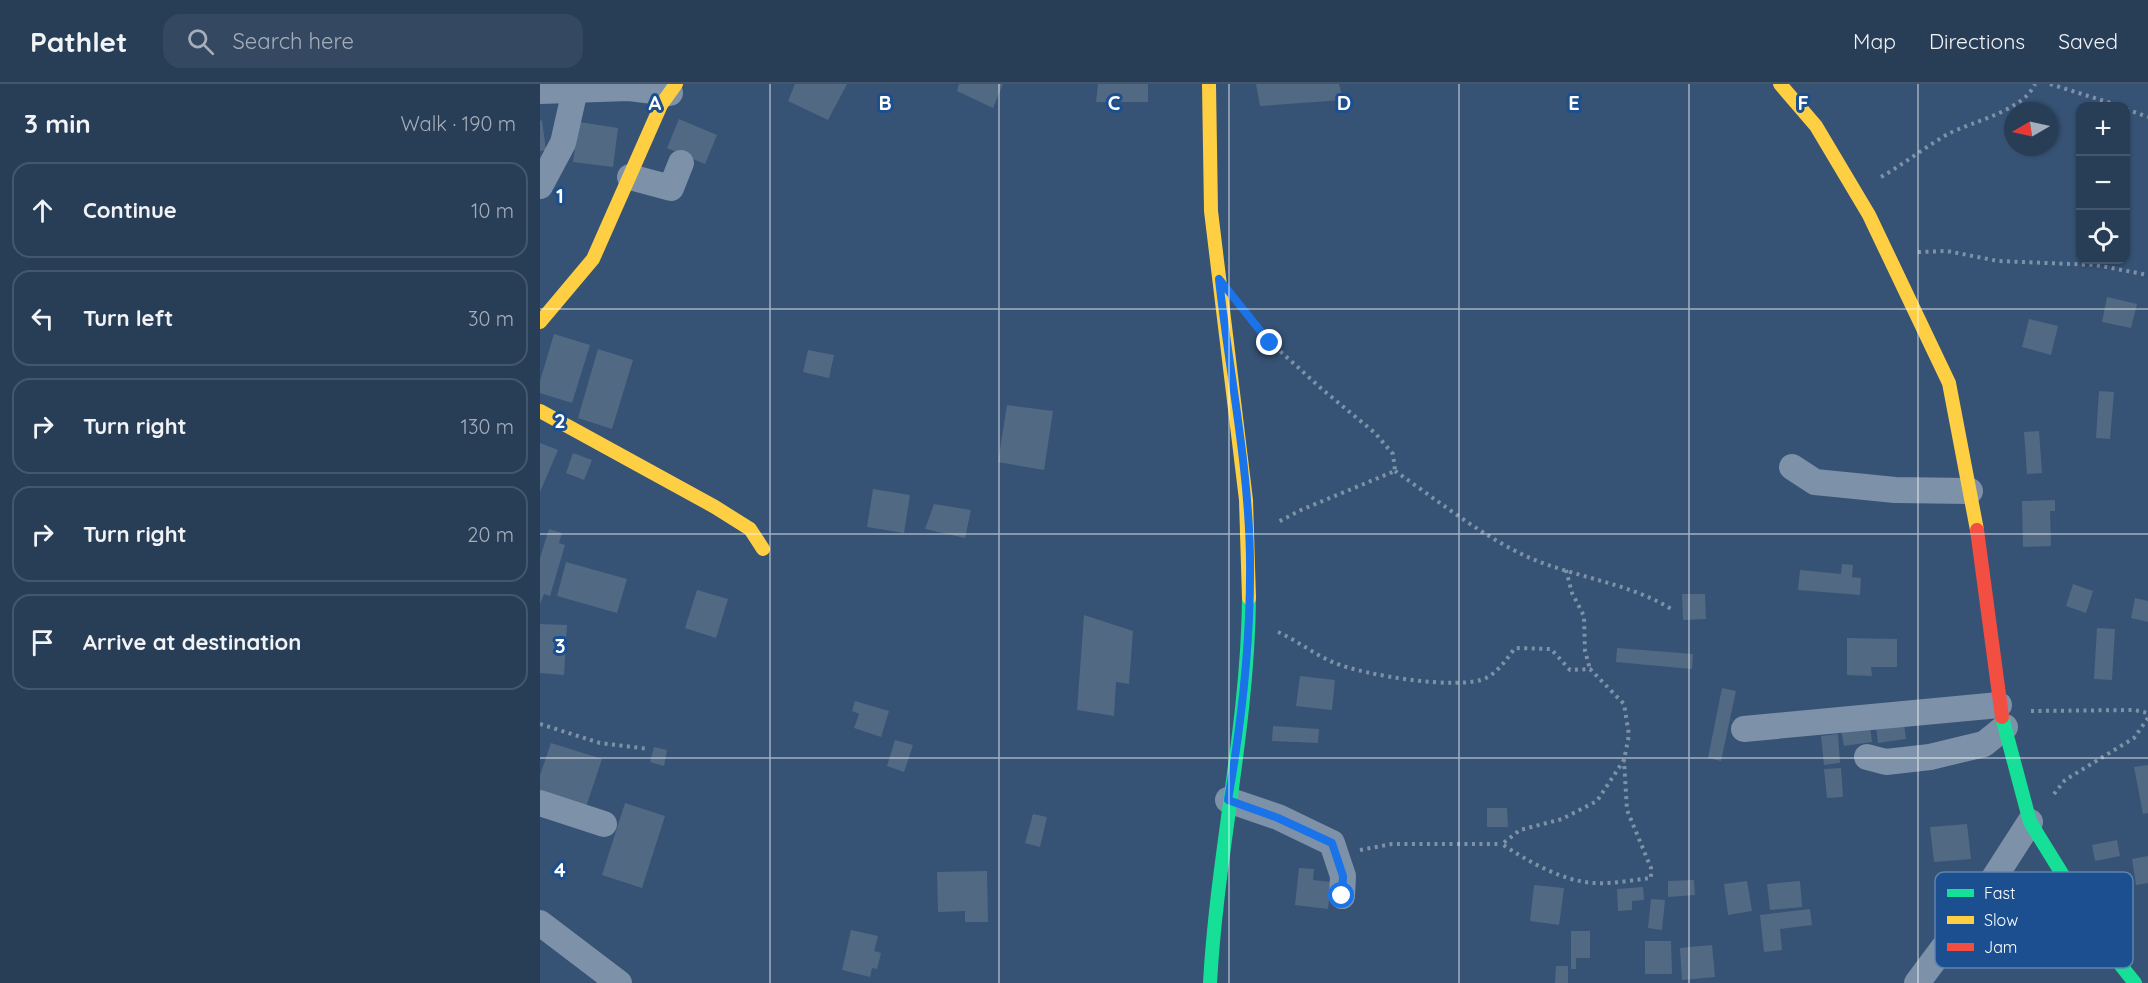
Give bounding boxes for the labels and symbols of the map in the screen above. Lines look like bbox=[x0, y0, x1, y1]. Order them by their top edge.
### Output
text: A bbox=[649, 90, 662, 115]
text: B bbox=[878, 90, 892, 115]
text: C bbox=[1108, 90, 1121, 115]
text: D bbox=[1337, 90, 1351, 115]
text: E bbox=[1568, 90, 1580, 115]
text: F bbox=[1797, 90, 1809, 115]
north arrow bbox=[2004, 102, 2058, 156]
text: 1 bbox=[556, 183, 564, 208]
route end bbox=[1256, 329, 1282, 355]
text: 2 bbox=[554, 408, 566, 433]
text: 3 bbox=[555, 633, 565, 658]
text: 4 bbox=[554, 857, 566, 882]
legend bbox=[1935, 872, 2133, 968]
route start bbox=[1328, 882, 1354, 908]
text: Fast bbox=[1984, 883, 2015, 903]
text: Slow bbox=[1984, 910, 2018, 930]
text: Jam bbox=[1984, 937, 2017, 957]

